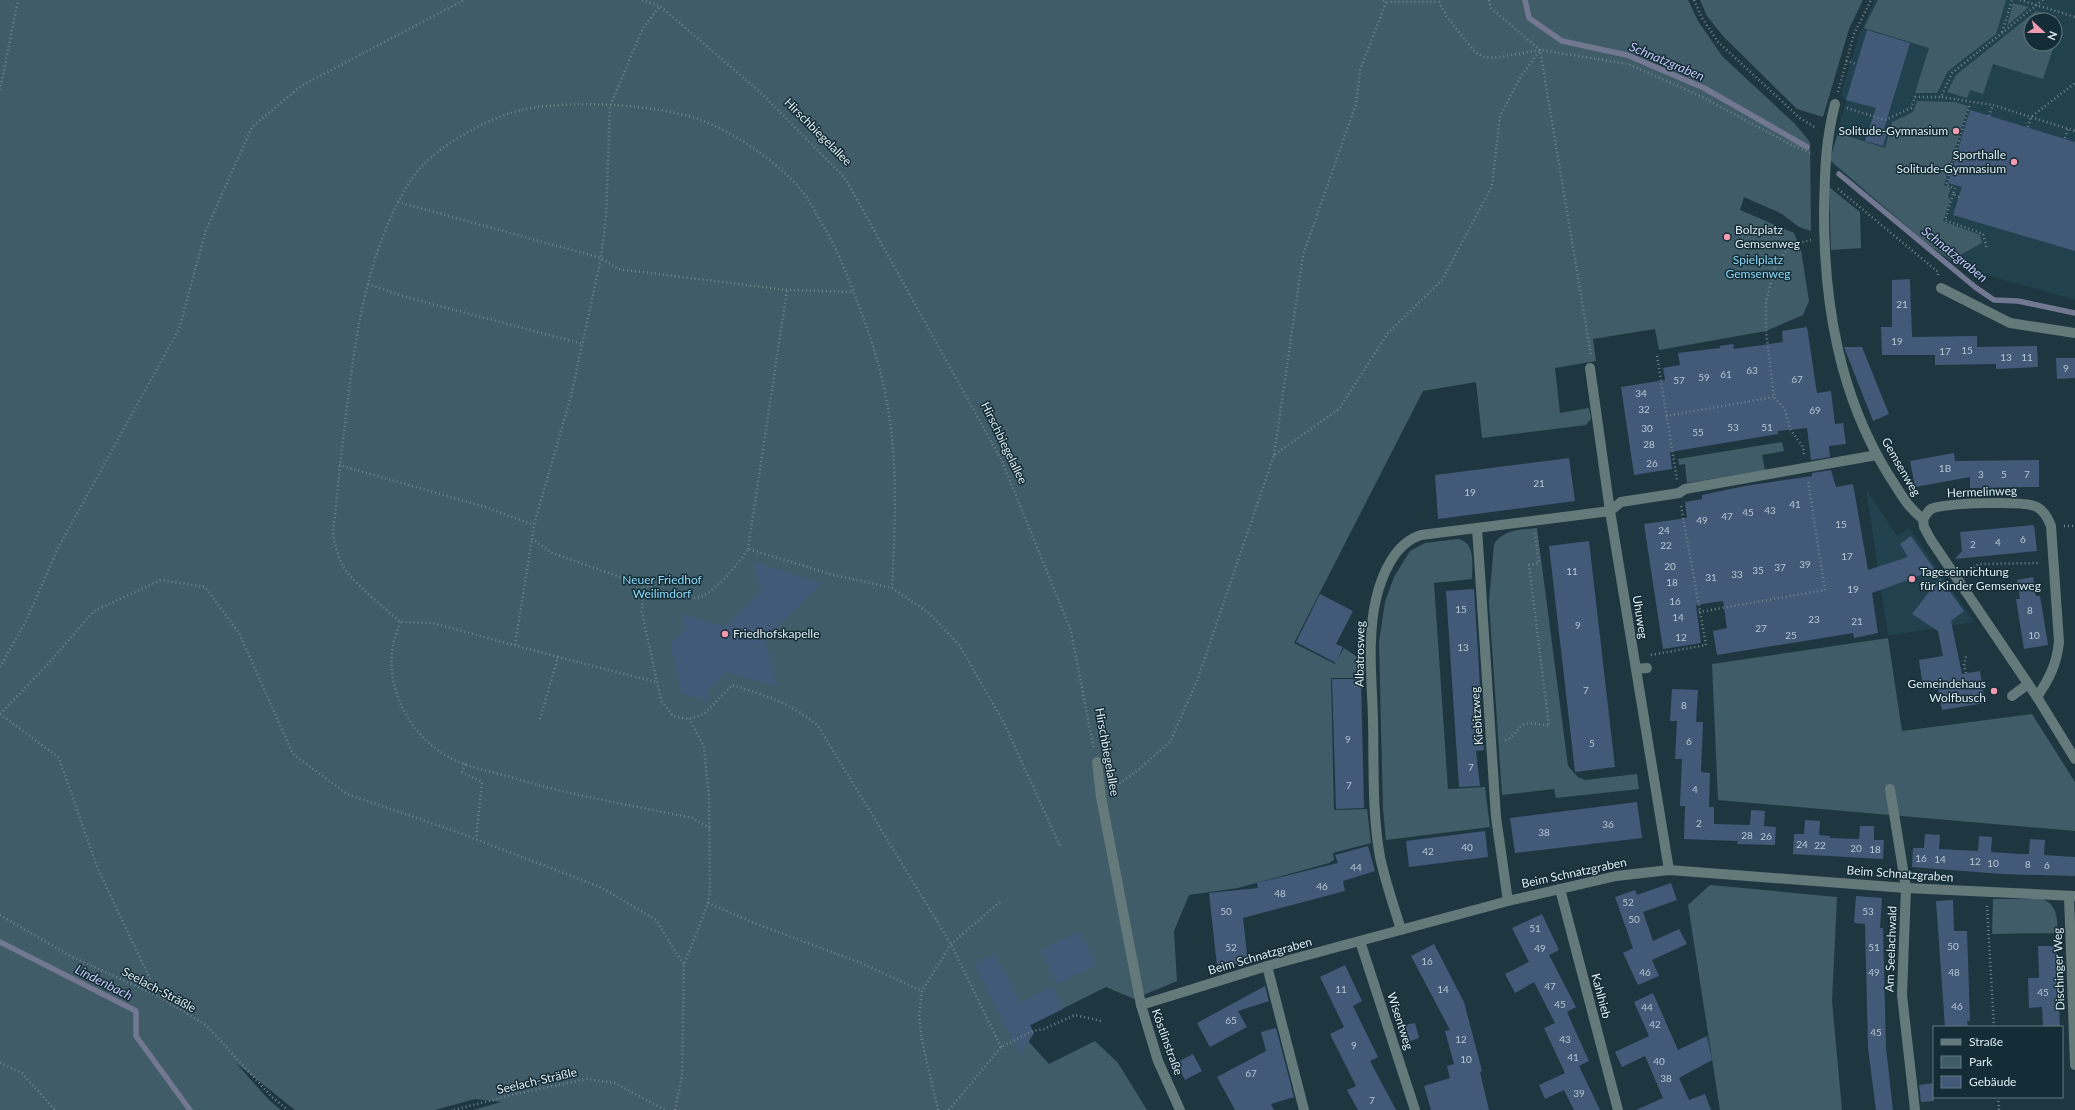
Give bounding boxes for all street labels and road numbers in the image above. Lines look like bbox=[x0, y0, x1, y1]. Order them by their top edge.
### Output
street label: Hirschbiegelallee bbox=[781, 95, 855, 169]
street label: Hirschbiegelallee bbox=[978, 399, 1031, 486]
street label: Gemsenweg bbox=[1879, 435, 1924, 499]
street label: Hermelinweg bbox=[1947, 483, 2017, 500]
street label: Uhuweg bbox=[1630, 594, 1651, 640]
street label: Albatrosweg bbox=[1351, 621, 1368, 687]
street label: Kiebitzweg bbox=[1467, 686, 1486, 746]
street label: Hirschbiegelallee bbox=[1092, 707, 1123, 797]
street label: Beim Schnatzgraben bbox=[1520, 854, 1628, 891]
street label: Beim Schnatzgraben bbox=[1846, 862, 1954, 885]
street label: Am Seelachwald bbox=[1881, 906, 1900, 992]
street label: Dischinger Weg bbox=[2050, 927, 2067, 1011]
street label: Beim Schnatzgraben bbox=[1206, 934, 1313, 978]
street label: Seelach-Sträßle bbox=[120, 964, 199, 1015]
street label: Kahlhieb bbox=[1588, 972, 1615, 1020]
street label: Wisentweg bbox=[1384, 990, 1417, 1052]
street label: Köstlinstraße bbox=[1149, 1007, 1186, 1077]
street label: Seelach-Sträßle bbox=[495, 1064, 578, 1097]

